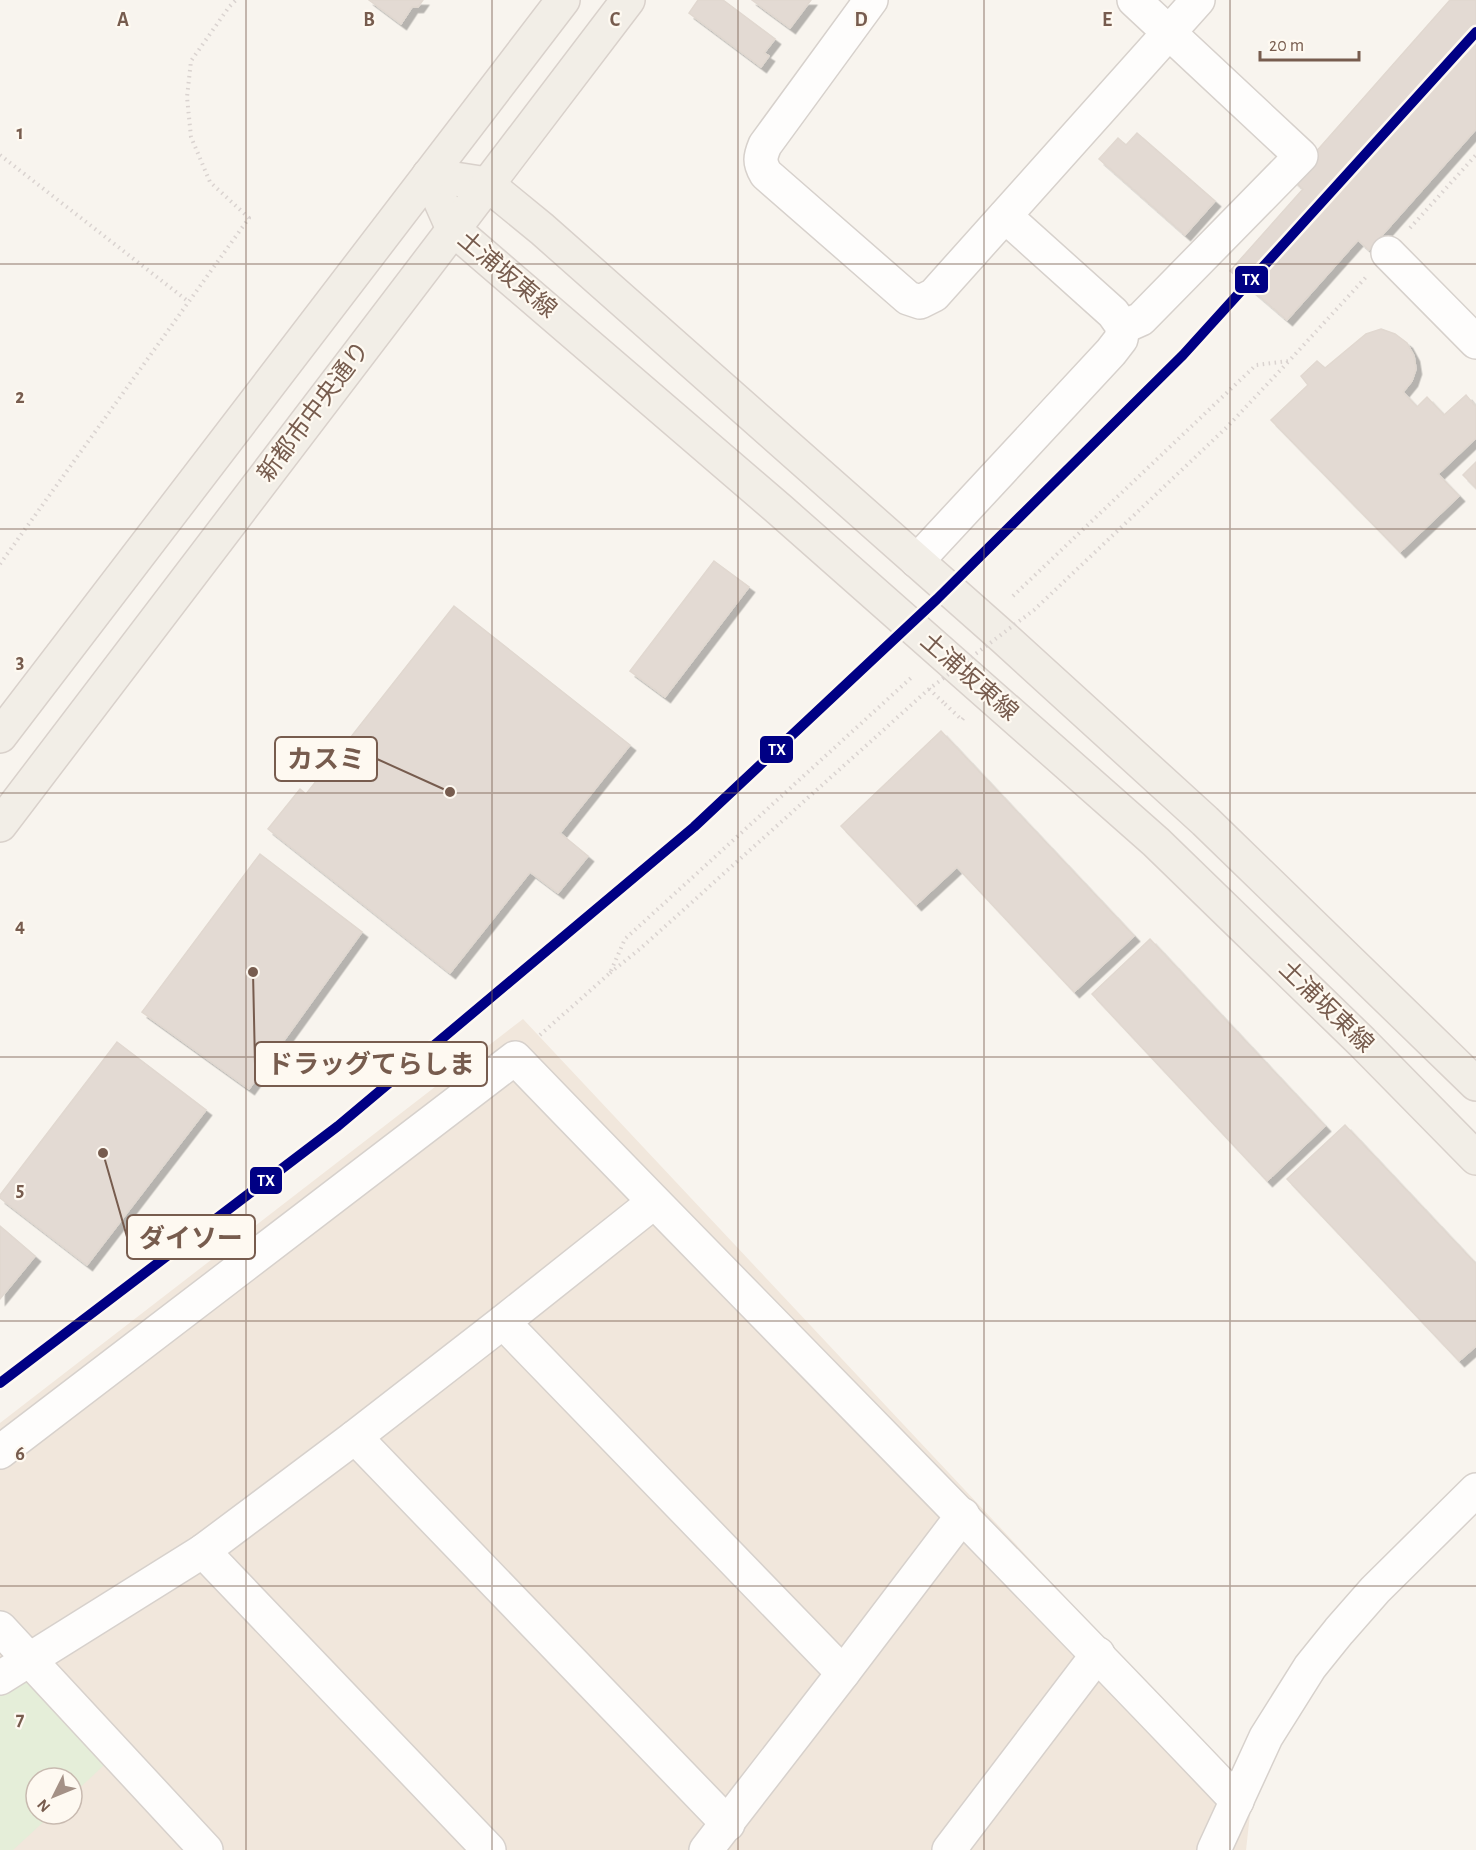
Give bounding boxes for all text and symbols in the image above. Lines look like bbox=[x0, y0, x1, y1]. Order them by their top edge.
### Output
text: A bbox=[117, 10, 129, 30]
text: B bbox=[363, 10, 375, 30]
text: C bbox=[610, 10, 621, 30]
text: D bbox=[854, 10, 868, 30]
text: E bbox=[1102, 10, 1112, 30]
scale bar bbox=[1260, 24, 1359, 62]
text: 20 m bbox=[1269, 37, 1304, 55]
text: 1 bbox=[16, 123, 24, 143]
street label: 土浦坂東線 bbox=[453, 226, 562, 323]
line badge: TX bbox=[1234, 265, 1269, 294]
text: TX bbox=[1242, 272, 1260, 288]
street label: 新都市中央通り bbox=[252, 336, 374, 486]
text: 2 bbox=[15, 387, 25, 407]
street label: 土浦坂東線 bbox=[916, 627, 1023, 725]
text: 3 bbox=[16, 652, 24, 672]
line badge: TX bbox=[759, 735, 794, 764]
callout: カスミ bbox=[275, 737, 377, 781]
text: TX bbox=[768, 742, 786, 758]
text: カスミ bbox=[287, 747, 365, 773]
text: 4 bbox=[15, 916, 25, 936]
street label: 土浦坂東線 bbox=[1275, 955, 1379, 1057]
callout: ドラッグてらしま bbox=[255, 1042, 487, 1086]
text: ドラッグてらしま bbox=[267, 1050, 475, 1078]
line badge: TX bbox=[249, 1166, 283, 1195]
text: TX bbox=[257, 1173, 275, 1189]
text: 5 bbox=[16, 1180, 24, 1200]
callout: ダイソー bbox=[127, 1215, 255, 1259]
text: ダイソー bbox=[139, 1224, 243, 1252]
text: 6 bbox=[15, 1444, 25, 1464]
text: 7 bbox=[16, 1709, 25, 1729]
north arrow bbox=[24, 1766, 84, 1826]
text: N bbox=[34, 1796, 53, 1815]

